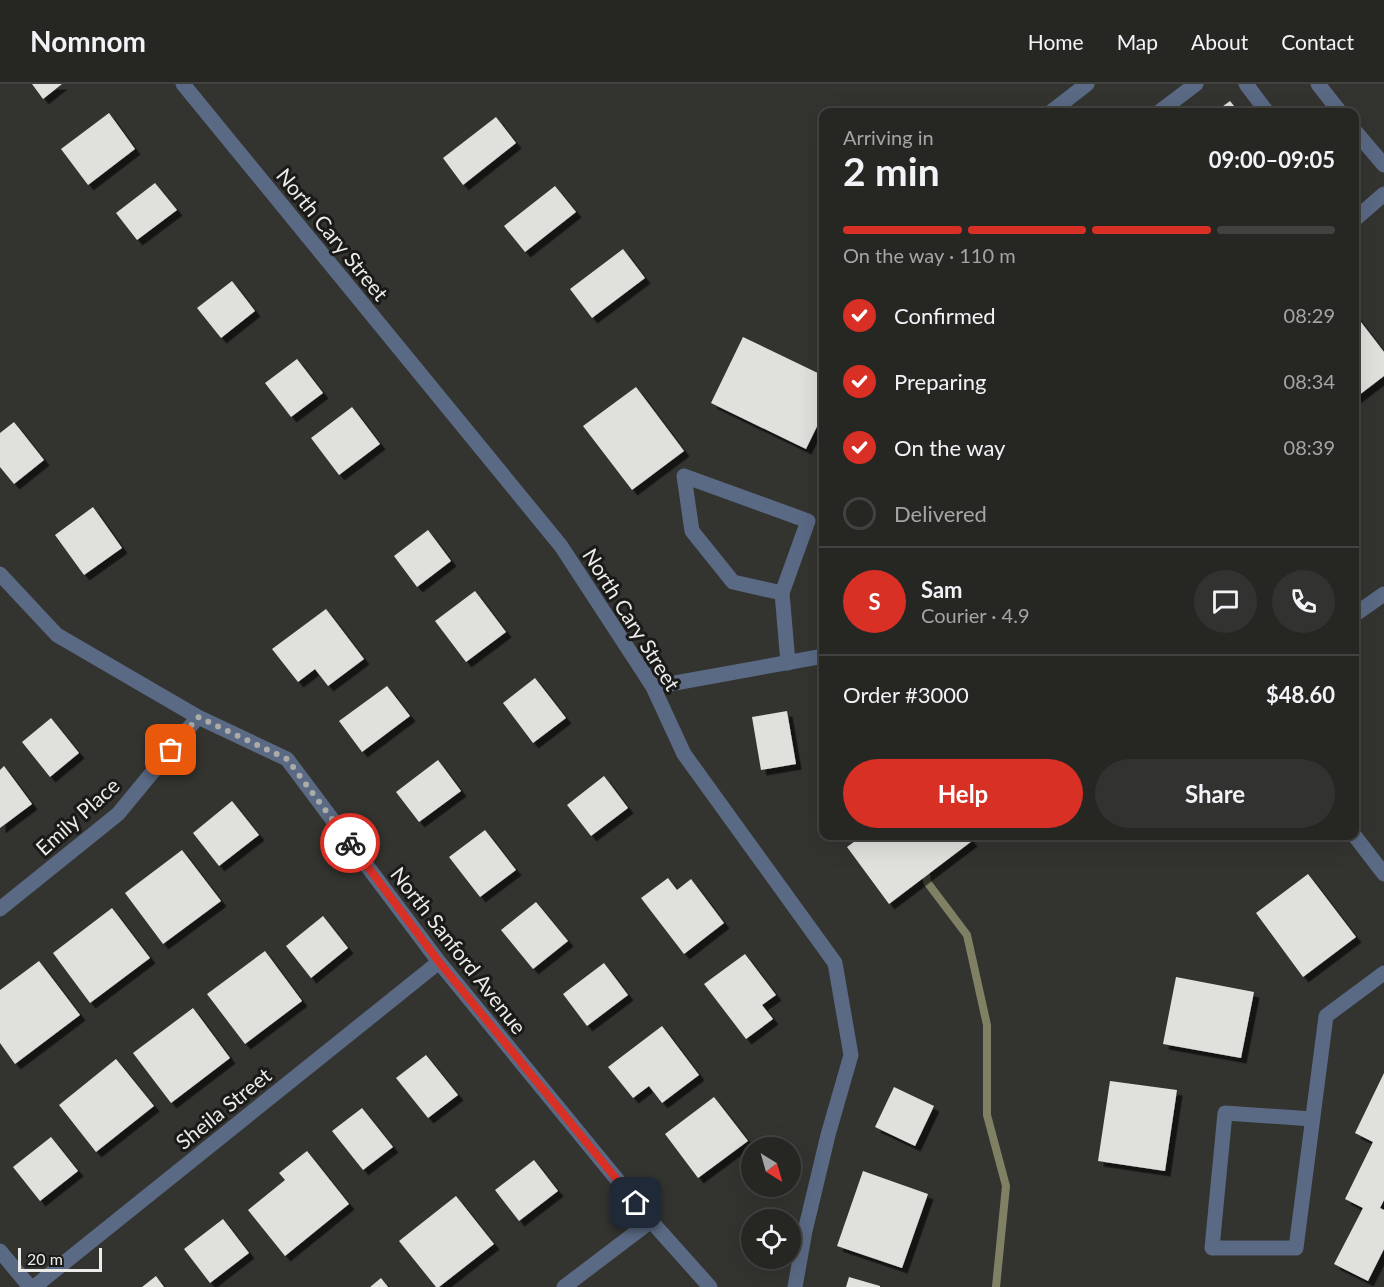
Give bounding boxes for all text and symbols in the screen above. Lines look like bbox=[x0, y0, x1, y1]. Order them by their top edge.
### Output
text: Nomnom bbox=[30, 24, 146, 58]
text: Home bbox=[1028, 29, 1084, 54]
text: Map bbox=[1117, 29, 1158, 54]
text: About bbox=[1191, 29, 1248, 54]
text: Contact bbox=[1281, 29, 1354, 54]
text: Arriving in bbox=[843, 125, 934, 149]
text: 09:00–09:05 bbox=[1209, 146, 1335, 173]
text: 2 min bbox=[843, 148, 940, 194]
street label: North Cary Street bbox=[272, 163, 394, 306]
text: On the way · 110 m bbox=[843, 243, 1016, 267]
icon: check bbox=[843, 299, 876, 332]
text: Confirmed bbox=[894, 302, 996, 329]
text: 08:29 bbox=[1284, 303, 1335, 327]
icon: check bbox=[843, 365, 876, 398]
text: Preparing bbox=[894, 368, 986, 395]
text: 08:34 bbox=[1284, 369, 1335, 393]
icon: check bbox=[843, 431, 876, 464]
text: On the way bbox=[894, 434, 1005, 461]
text: 08:39 bbox=[1284, 435, 1335, 459]
text: Delivered bbox=[894, 500, 987, 527]
street label: North Cary Street bbox=[578, 543, 686, 695]
button: chat bbox=[1194, 570, 1257, 633]
button: phone bbox=[1272, 570, 1335, 633]
text: Sam bbox=[921, 576, 963, 603]
text: S bbox=[868, 588, 881, 615]
text: Courier · 4.9 bbox=[921, 603, 1030, 627]
text: Order #3000 bbox=[843, 681, 969, 708]
text: $48.60 bbox=[1266, 681, 1335, 708]
pin bbox=[145, 724, 196, 775]
icon: bag bbox=[154, 733, 187, 766]
button: Help bbox=[843, 759, 1083, 828]
button: Share bbox=[1095, 759, 1335, 828]
street label: Emily Place bbox=[30, 772, 124, 860]
courier bbox=[320, 813, 380, 873]
icon: bike bbox=[334, 827, 367, 860]
street label: North Sanford Avenue bbox=[386, 861, 532, 1039]
street label: Sheila Street bbox=[170, 1062, 276, 1154]
north arrow bbox=[741, 1137, 801, 1197]
map controls bbox=[741, 1137, 801, 1269]
pin bbox=[610, 1177, 661, 1228]
icon: home bbox=[619, 1186, 652, 1219]
button: locate bbox=[741, 1209, 801, 1269]
scale bar bbox=[18, 1245, 102, 1272]
text: 20 m bbox=[27, 1249, 63, 1268]

